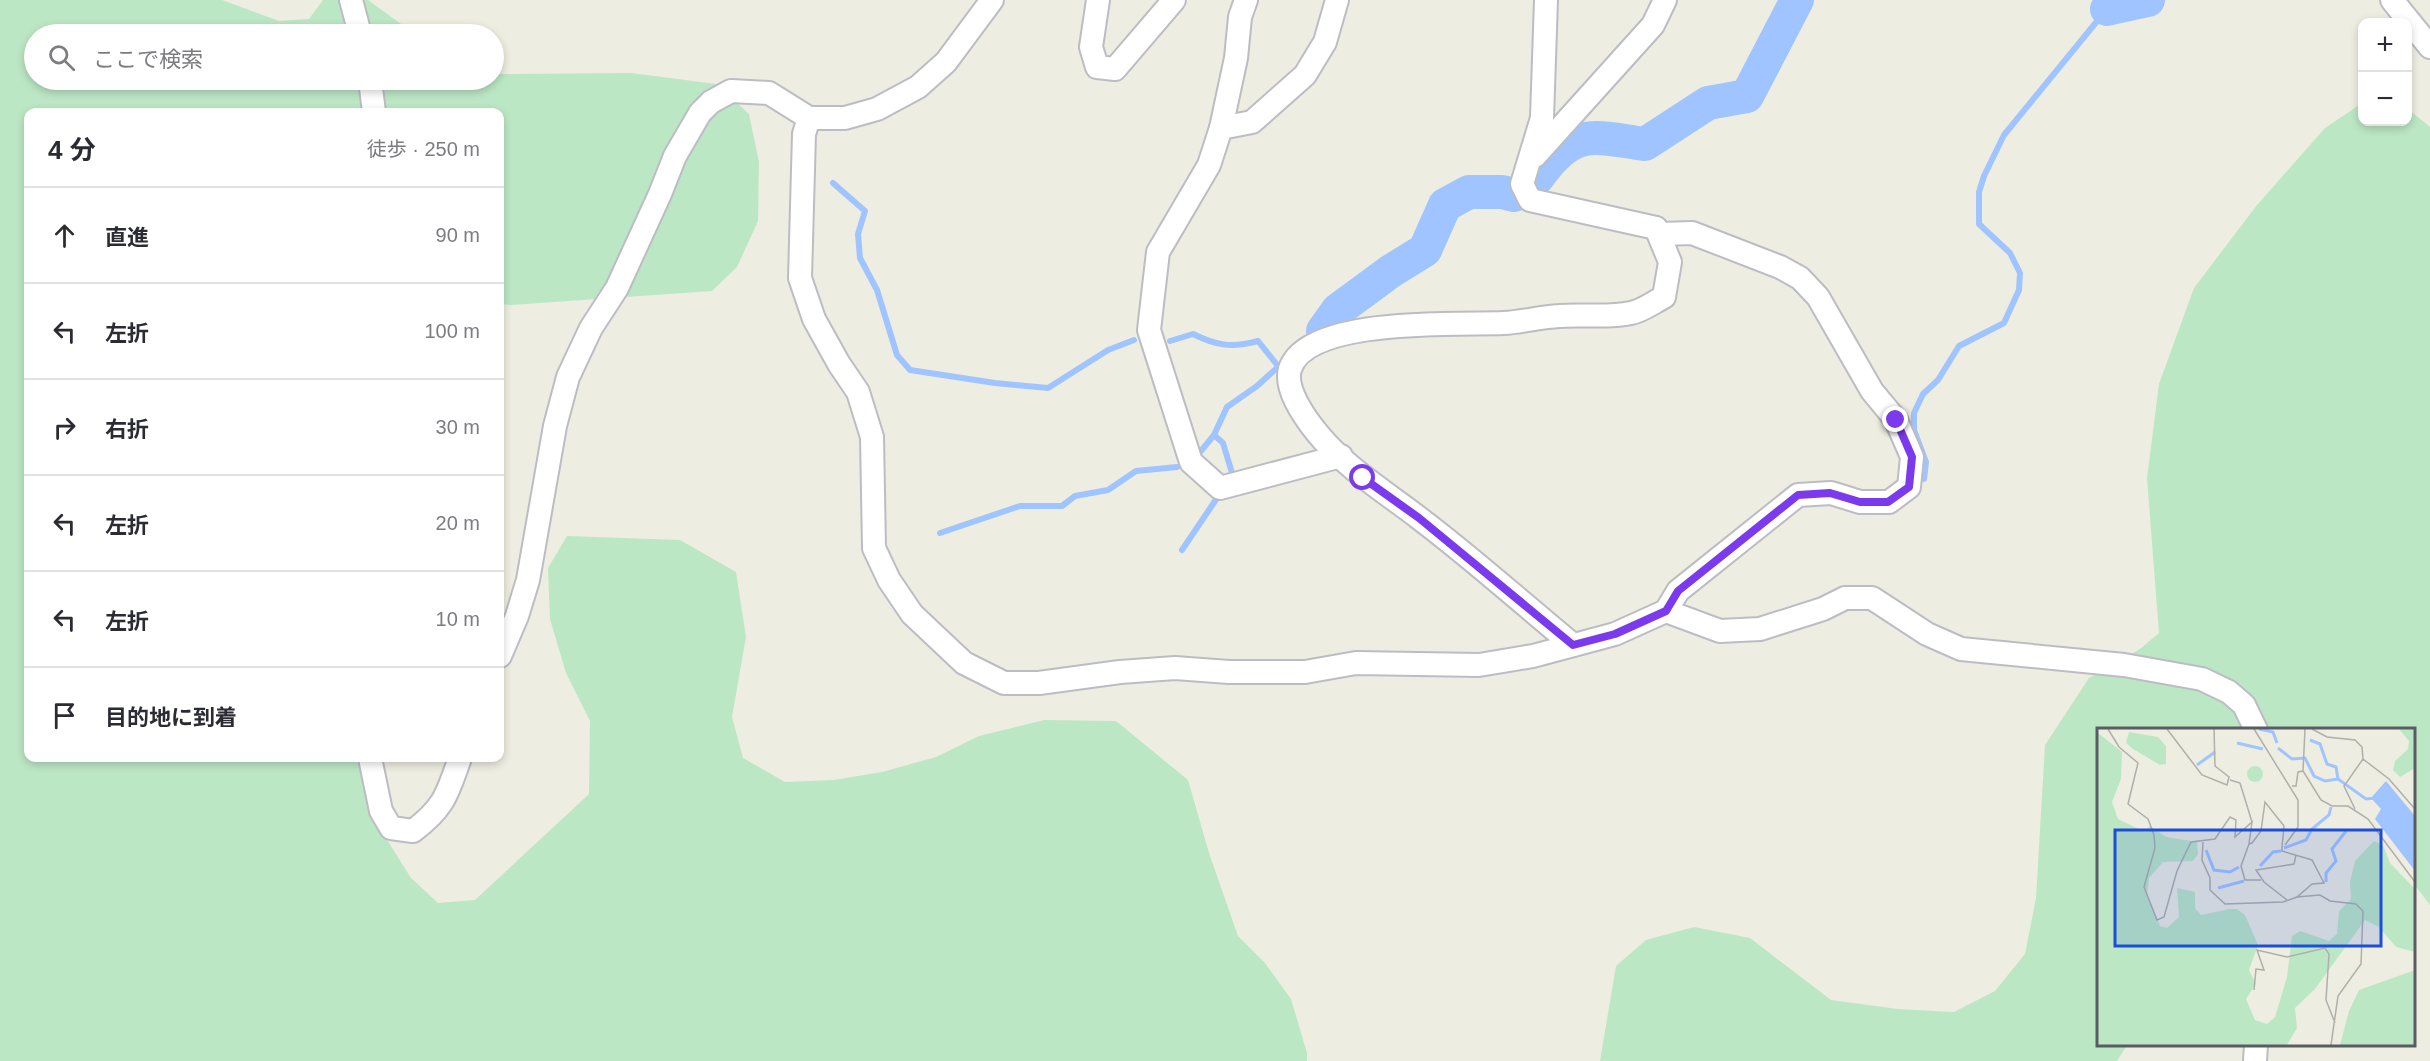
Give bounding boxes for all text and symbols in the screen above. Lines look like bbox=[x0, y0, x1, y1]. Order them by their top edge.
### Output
map controls bbox=[2358, 18, 2412, 126]
button: + bbox=[2358, 18, 2412, 72]
search box bbox=[24, 24, 504, 90]
icon: search bbox=[45, 41, 78, 74]
text: ここで検索 bbox=[93, 47, 203, 72]
button: − bbox=[2358, 72, 2412, 126]
text: 4 分 bbox=[48, 135, 96, 165]
text: 徒歩 · 250 m bbox=[367, 138, 480, 160]
icon: ahead bbox=[48, 219, 81, 252]
text: 90 m bbox=[436, 224, 480, 246]
text: 直進 bbox=[105, 225, 149, 250]
icon: left bbox=[48, 315, 81, 348]
text: 100 m bbox=[424, 320, 480, 342]
text: 左折 bbox=[105, 321, 149, 346]
route end bbox=[1882, 406, 1908, 432]
icon: right bbox=[48, 411, 81, 444]
text: 30 m bbox=[436, 416, 480, 438]
text: 右折 bbox=[105, 417, 149, 442]
route start bbox=[1349, 464, 1375, 490]
icon: left bbox=[48, 507, 81, 540]
text: 20 m bbox=[436, 512, 480, 534]
text: 左折 bbox=[105, 513, 149, 538]
icon: left bbox=[48, 603, 81, 636]
text: 10 m bbox=[436, 608, 480, 630]
text: 左折 bbox=[105, 609, 149, 634]
icon: arrive bbox=[48, 699, 81, 732]
text: 目的地に到着 bbox=[105, 705, 237, 730]
inset map bbox=[2097, 728, 2415, 1046]

